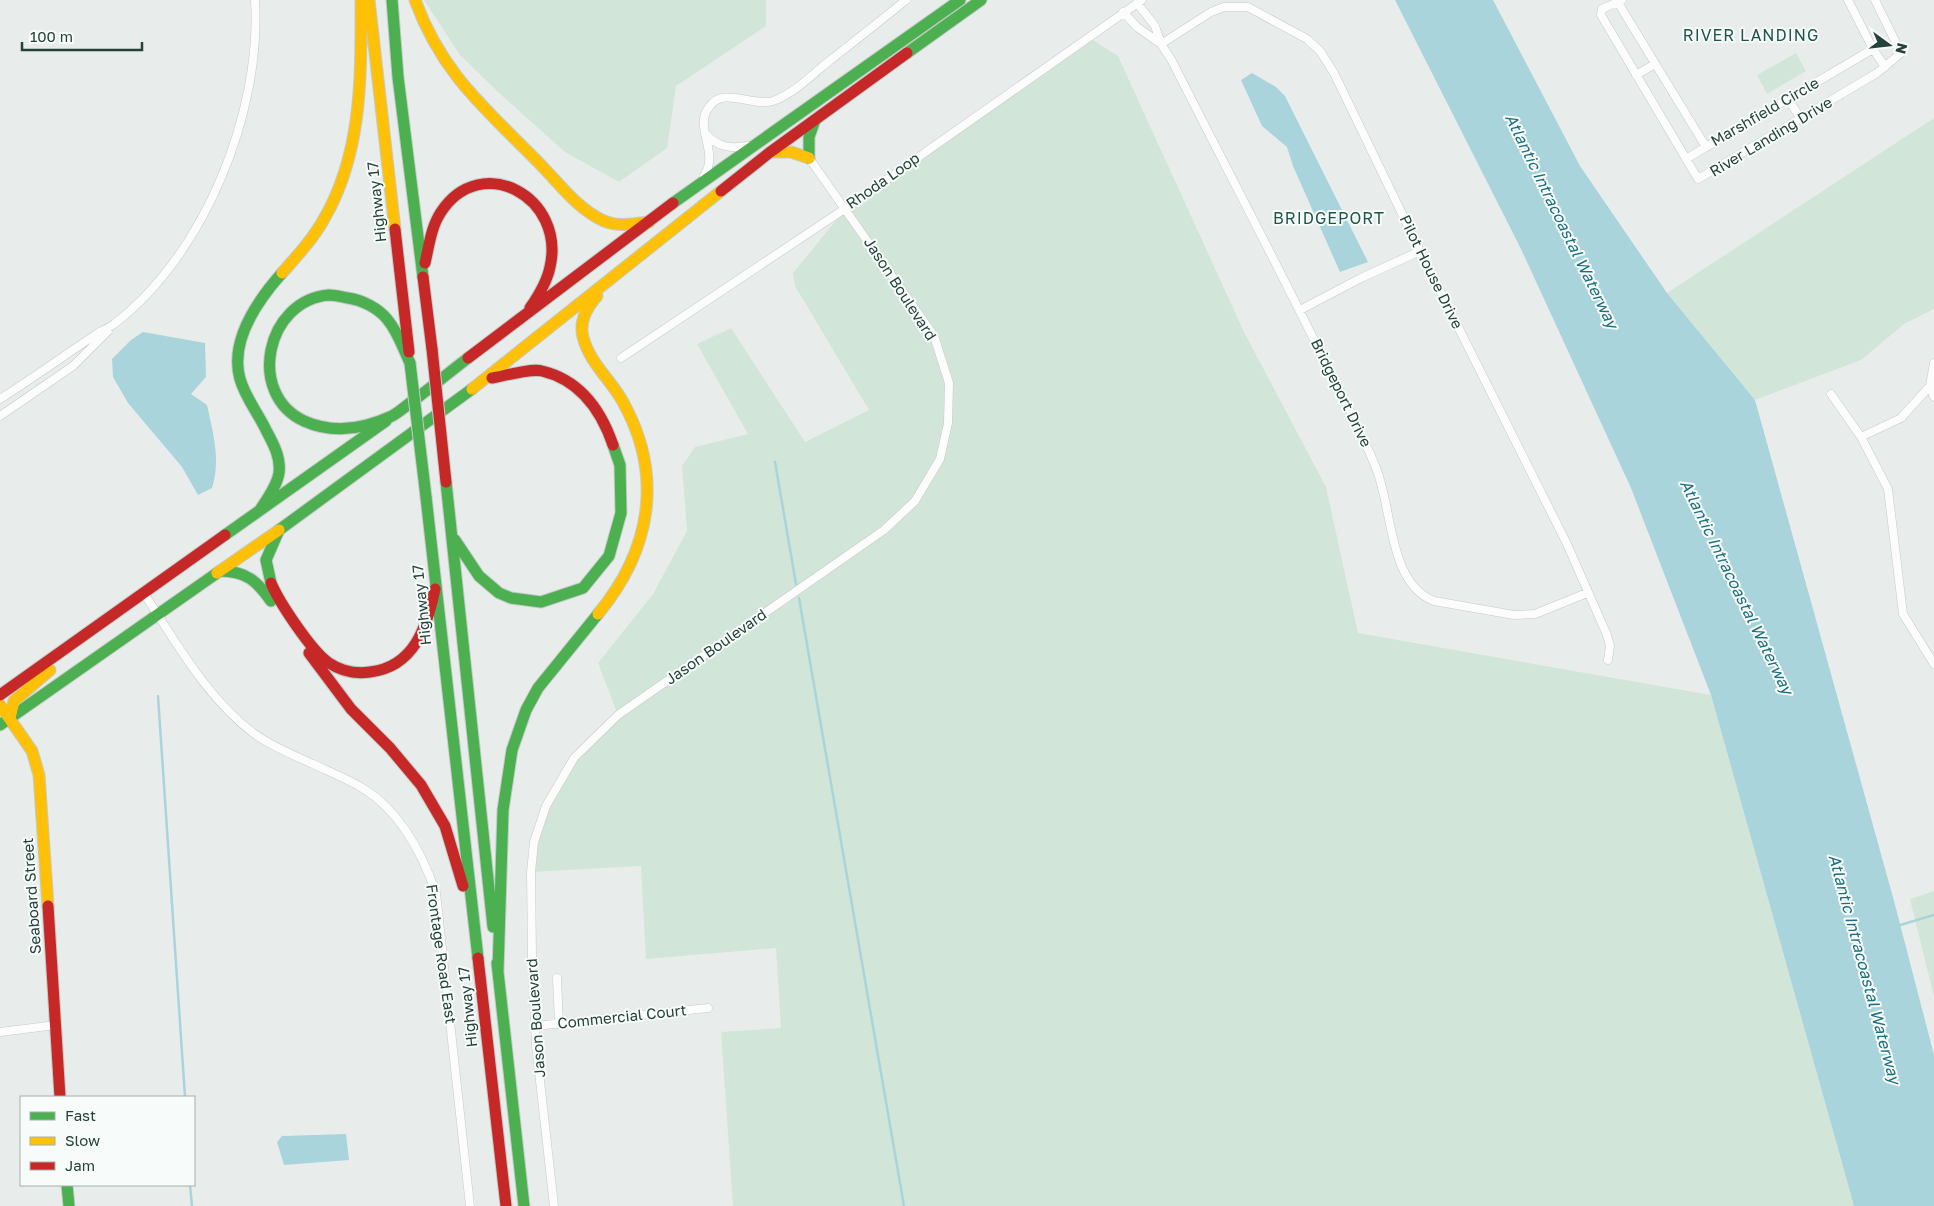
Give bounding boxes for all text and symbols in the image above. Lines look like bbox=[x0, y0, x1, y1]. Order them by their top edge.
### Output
scale bar bbox=[22, 20, 142, 52]
north arrow bbox=[1864, 20, 1914, 70]
district label: RIVER LANDING bbox=[1683, 25, 1819, 45]
text: 100 m bbox=[30, 27, 73, 45]
text: N bbox=[1892, 41, 1912, 56]
street label: Marshfield Circle bbox=[1707, 73, 1822, 149]
street label: River Landing Drive bbox=[1706, 92, 1835, 180]
water label: Atlantic Intracoastal Waterway bbox=[1501, 110, 1624, 334]
street label: Rhoda Loop bbox=[842, 148, 923, 212]
street label: Highway 17 bbox=[363, 161, 389, 243]
district label: BRIDGEPORT bbox=[1273, 208, 1385, 228]
street label: Pilot House Drive bbox=[1397, 212, 1467, 332]
street label: Jason Boulevard bbox=[861, 234, 941, 343]
street label: Bridgeport Drive bbox=[1308, 335, 1376, 450]
water label: Atlantic Intracoastal Waterway bbox=[1676, 476, 1799, 700]
street label: Highway 17 bbox=[408, 564, 434, 646]
street label: Jason Boulevard bbox=[661, 605, 769, 688]
street label: Seaboard Street bbox=[18, 837, 44, 955]
water label: Atlantic Intracoastal Waterway bbox=[1825, 852, 1906, 1088]
street label: Frontage Road East bbox=[423, 883, 461, 1025]
street label: Jason Boulevard bbox=[522, 958, 548, 1078]
street label: Highway 17 bbox=[454, 966, 480, 1048]
street label: Commercial Court bbox=[556, 1000, 687, 1032]
legend bbox=[20, 1096, 195, 1186]
text: Fast bbox=[65, 1106, 96, 1124]
text: Slow bbox=[65, 1131, 100, 1149]
text: Jam bbox=[65, 1156, 95, 1174]

